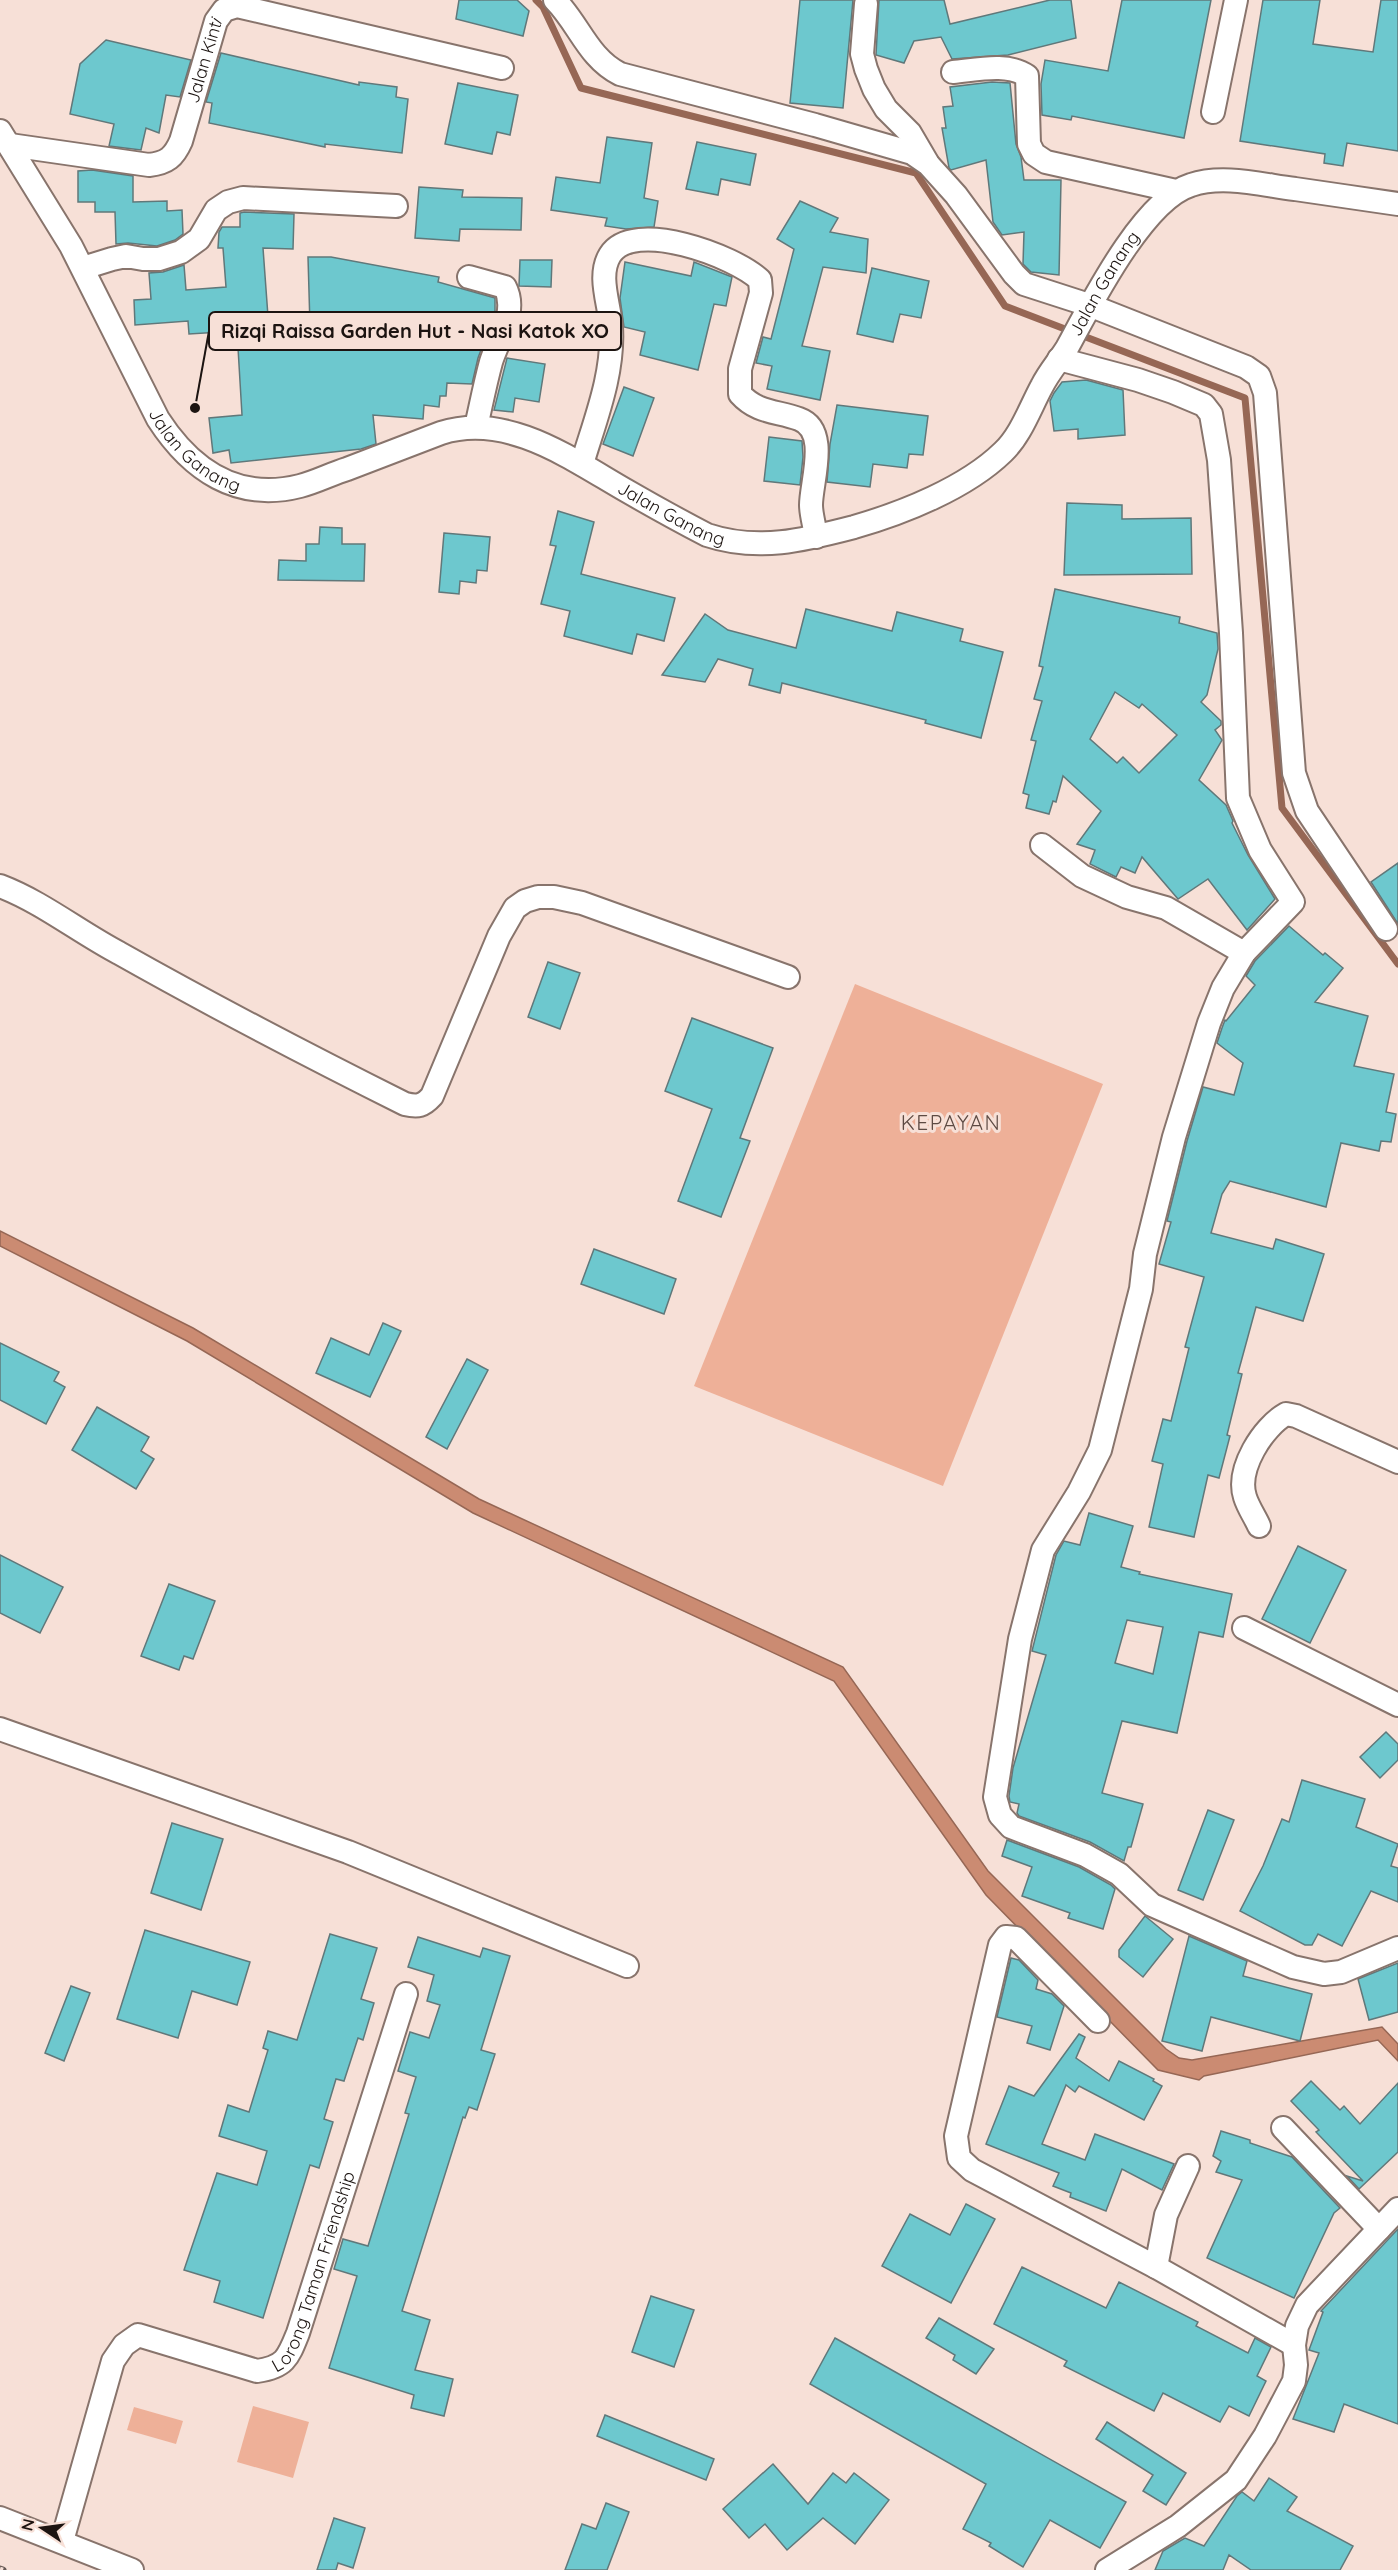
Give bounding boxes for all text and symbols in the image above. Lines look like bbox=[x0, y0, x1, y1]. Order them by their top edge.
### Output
street label: Jalan Kinti bbox=[181, 12, 227, 106]
street label: Jalan Ganang bbox=[1064, 226, 1144, 340]
callout: Rizqi Raissa Garden Hut - Nasi Katok XO bbox=[209, 312, 621, 350]
text: Rizqi Raissa Garden Hut - Nasi Katok XO bbox=[221, 318, 609, 343]
street label: Jalan Ganang bbox=[144, 405, 244, 497]
street label: Jalan Ganang bbox=[614, 476, 727, 551]
district label: KEPAYAN bbox=[901, 1109, 1001, 1135]
street label: Lorong Taman Friendship bbox=[267, 2168, 360, 2377]
north arrow bbox=[12, 2498, 72, 2558]
text: N bbox=[16, 2517, 38, 2533]

